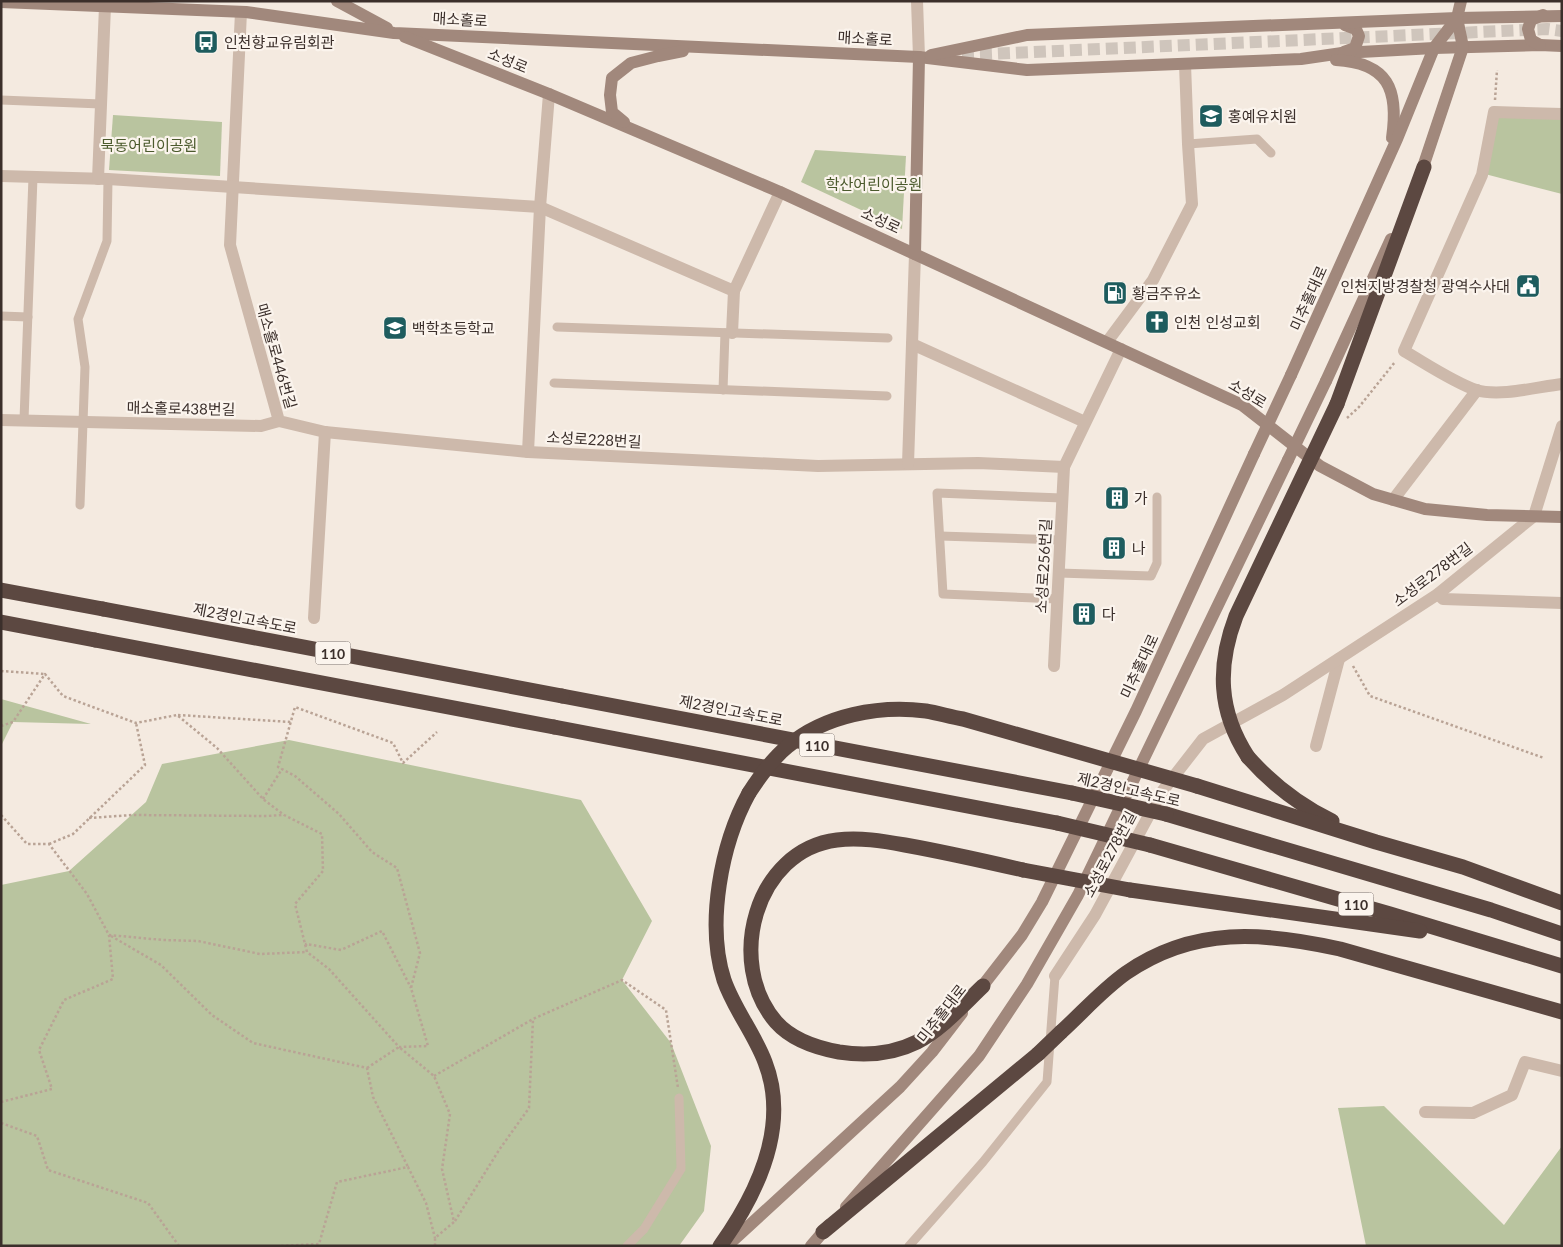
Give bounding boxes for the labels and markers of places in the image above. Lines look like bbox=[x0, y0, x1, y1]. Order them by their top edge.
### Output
bus stop icon: 인천향교유림회관 bbox=[193, 29, 219, 55]
place label: 인천향교유림회관 bbox=[224, 33, 335, 51]
school or university icon: 홍예유치원 bbox=[1198, 103, 1224, 129]
place label: 홍예유치원 bbox=[1228, 107, 1297, 125]
public building icon: 인천지방경찰청 광역수사대 bbox=[1515, 273, 1541, 299]
place label: 인천지방경찰청 광역수사대 bbox=[1341, 277, 1510, 295]
fuel station icon: 황금주유소 bbox=[1102, 280, 1128, 306]
place label: 황금주유소 bbox=[1132, 284, 1201, 302]
church icon: 인천 인성교회 bbox=[1144, 309, 1170, 335]
place label: 인천 인성교회 bbox=[1174, 313, 1261, 331]
school or university icon: 백학초등학교 bbox=[382, 315, 408, 341]
place label: 백학초등학교 bbox=[412, 319, 495, 337]
building icon: 가 bbox=[1104, 485, 1130, 511]
place label: 가 bbox=[1134, 489, 1148, 507]
building icon: 나 bbox=[1101, 535, 1127, 561]
place label: 나 bbox=[1132, 539, 1146, 557]
building icon: 다 bbox=[1071, 601, 1097, 627]
place label: 다 bbox=[1102, 605, 1116, 623]

